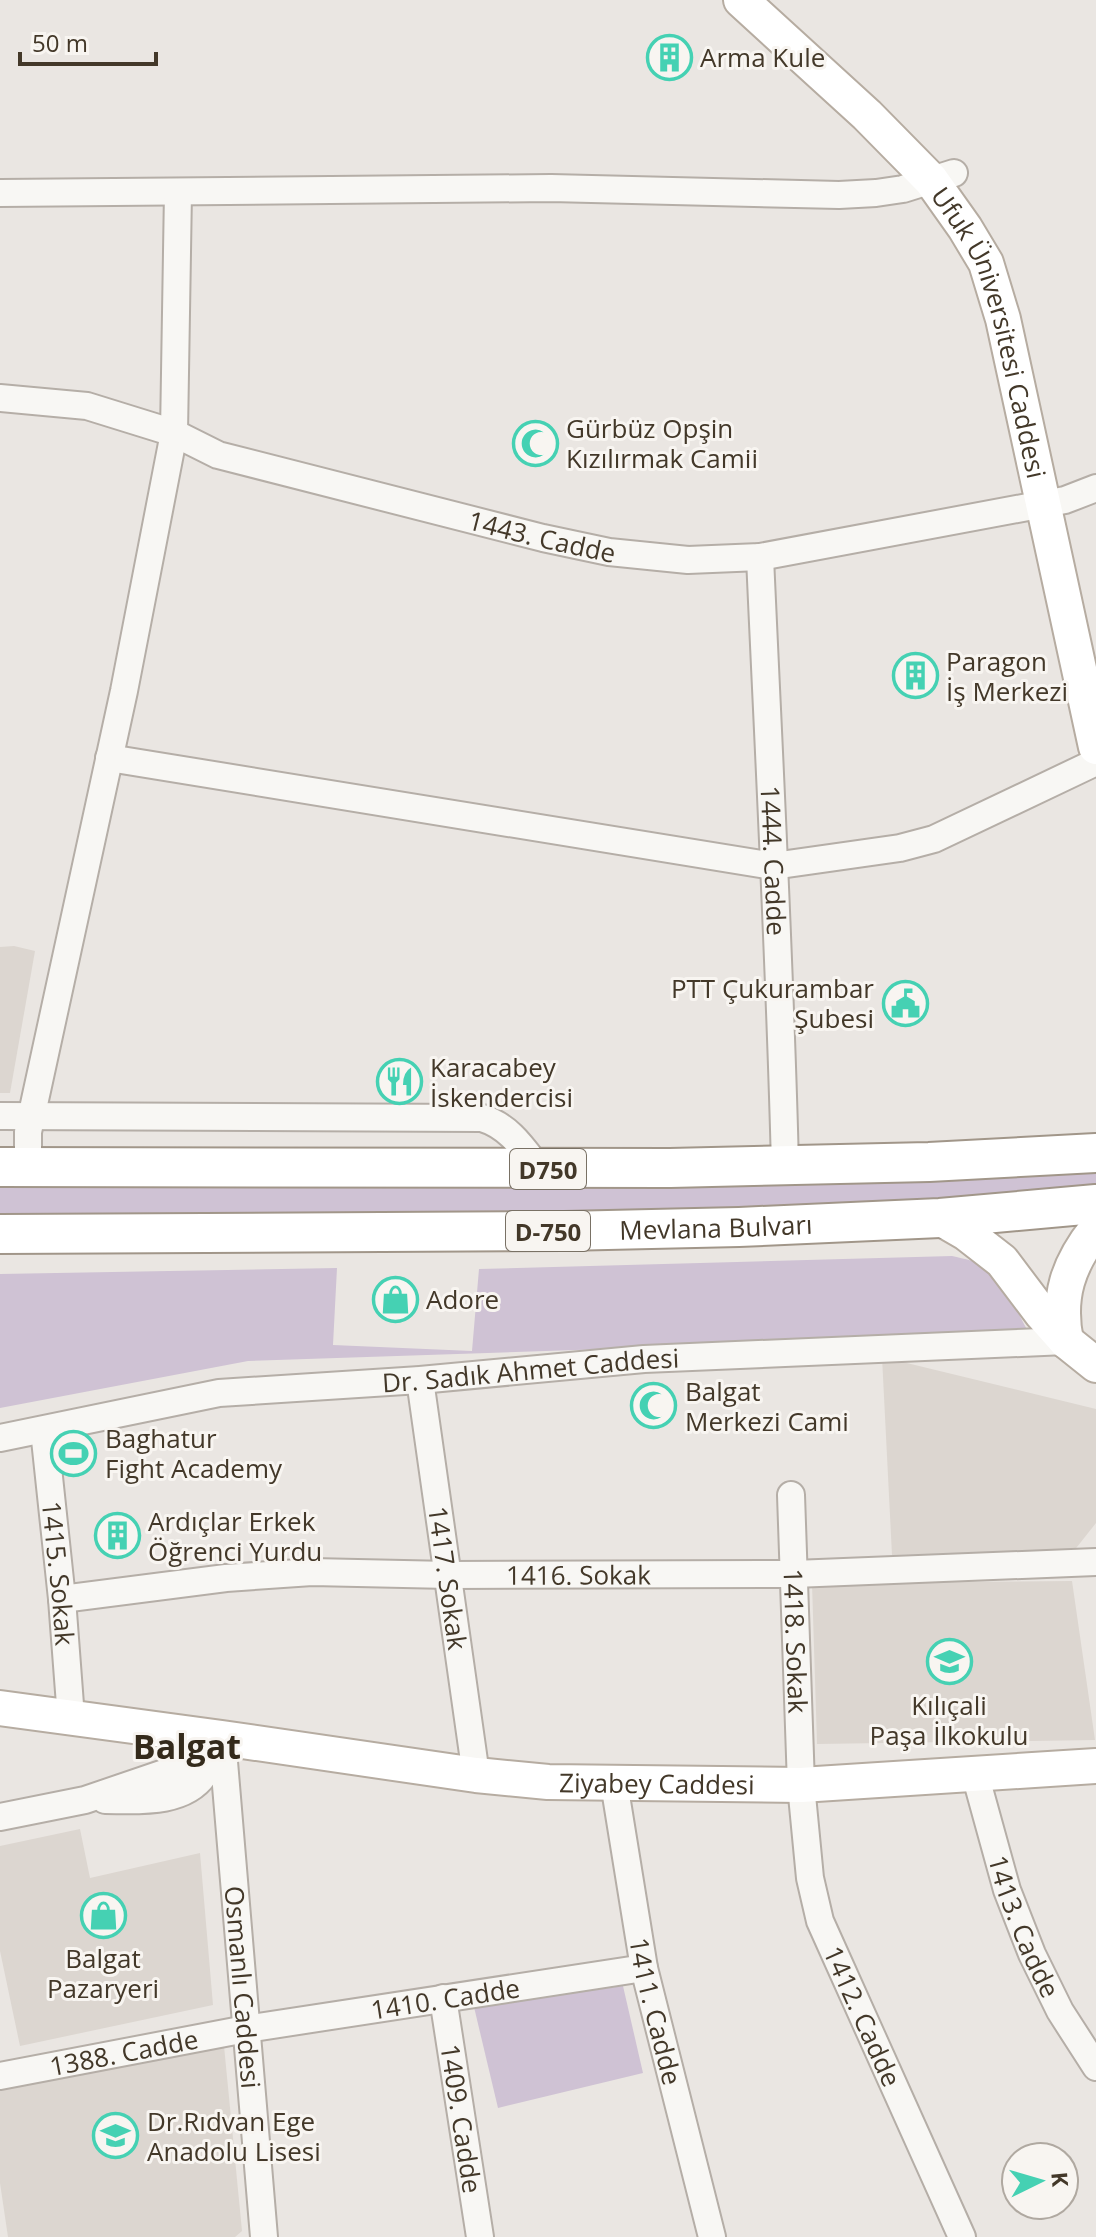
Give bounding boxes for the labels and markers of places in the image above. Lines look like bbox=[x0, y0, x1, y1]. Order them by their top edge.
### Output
building icon: Arma Kule bbox=[645, 33, 693, 81]
place label: Arma Kule bbox=[700, 39, 825, 75]
place label: Gürbüz Opşin Kızılırmak Camii bbox=[566, 410, 758, 476]
mosque icon: Gürbüz Opşin Kızılırmak Camii bbox=[511, 419, 559, 467]
place label: Paragon İş Merkezi bbox=[946, 643, 1068, 709]
building icon: Paragon İş Merkezi bbox=[891, 652, 939, 700]
place label: PTT Çukurambar Şubesi bbox=[671, 970, 874, 1036]
public building icon: PTT Çukurambar Şubesi bbox=[881, 979, 929, 1027]
place label: Karacabey İskendercisi bbox=[430, 1049, 573, 1115]
restaurant icon: Karacabey İskendercisi bbox=[375, 1058, 423, 1106]
shop icon: Adore bbox=[371, 1275, 419, 1323]
place label: Adore bbox=[426, 1281, 499, 1317]
place label: Balgat Merkezi Cami bbox=[685, 1373, 849, 1439]
mosque icon: Balgat Merkezi Cami bbox=[630, 1382, 678, 1430]
place label: Baghatur Fight Academy bbox=[105, 1420, 283, 1486]
sports icon: Baghatur Fight Academy bbox=[50, 1429, 98, 1477]
place label: Ardıçlar Erkek Öğrenci Yurdu bbox=[148, 1503, 322, 1569]
building icon: Ardıçlar Erkek Öğrenci Yurdu bbox=[93, 1512, 141, 1560]
school or university icon: Kılıçali Paşa İlkokulu bbox=[925, 1638, 973, 1686]
place label: Kılıçali Paşa İlkokulu bbox=[870, 1687, 1028, 1753]
shop icon: Balgat Pazaryeri bbox=[79, 1891, 127, 1939]
place label: Balgat Pazaryeri bbox=[47, 1940, 159, 2006]
place label: Dr.Rıdvan Ege Anadolu Lisesi bbox=[147, 2103, 321, 2169]
school or university icon: Dr.Rıdvan Ege Anadolu Lisesi bbox=[92, 2112, 140, 2160]

